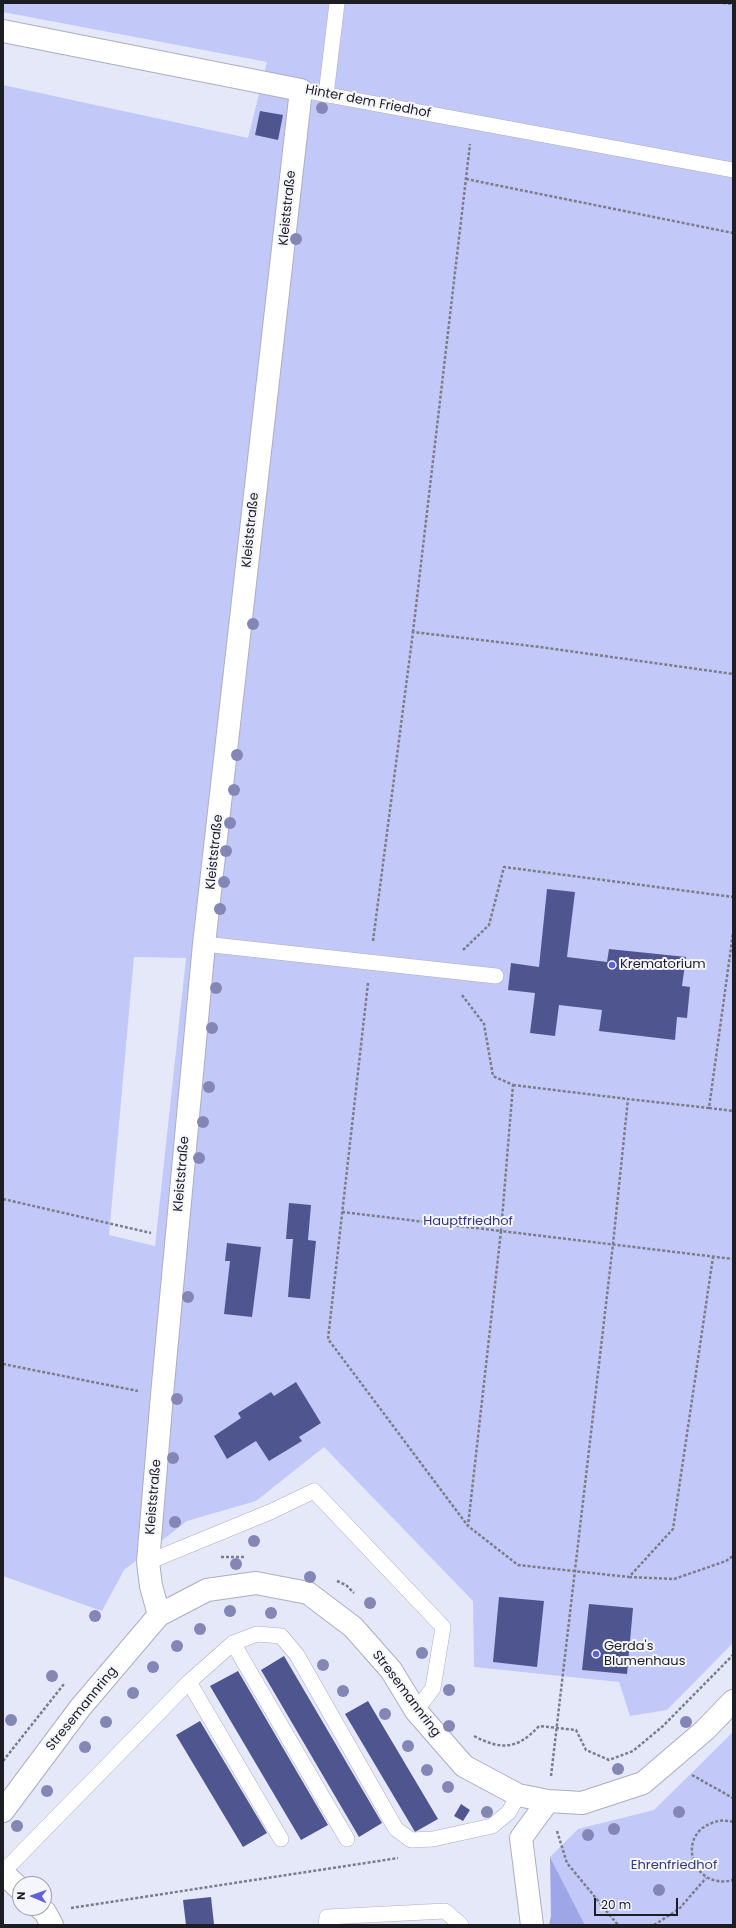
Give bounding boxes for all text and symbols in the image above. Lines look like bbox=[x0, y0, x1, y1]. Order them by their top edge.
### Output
street label: Hinter dem Friedhof bbox=[304, 82, 432, 122]
street label: Kleiststraße bbox=[276, 169, 300, 247]
street label: Kleiststraße bbox=[239, 491, 263, 569]
street label: Kleiststraße bbox=[203, 813, 227, 891]
place label: Krematorium bbox=[620, 957, 706, 973]
marker: Krematorium bbox=[607, 960, 617, 970]
street label: Kleiststraße bbox=[171, 1136, 193, 1212]
park label: Hauptfriedhof bbox=[423, 1214, 513, 1230]
street label: Kleiststraße bbox=[143, 1459, 165, 1535]
place label: Gerda's Blumenhaus bbox=[604, 1639, 685, 1670]
street label: Stresemannring bbox=[368, 1648, 444, 1740]
marker: Gerda's Blumenhaus bbox=[591, 1649, 601, 1659]
street label: Stresemannring bbox=[43, 1664, 121, 1754]
park label: Ehrenfriedhof bbox=[631, 1858, 717, 1874]
north arrow bbox=[12, 1876, 52, 1916]
scale bar bbox=[596, 1890, 680, 1916]
text: N bbox=[13, 1891, 29, 1900]
text: 20 m bbox=[601, 1896, 631, 1913]

